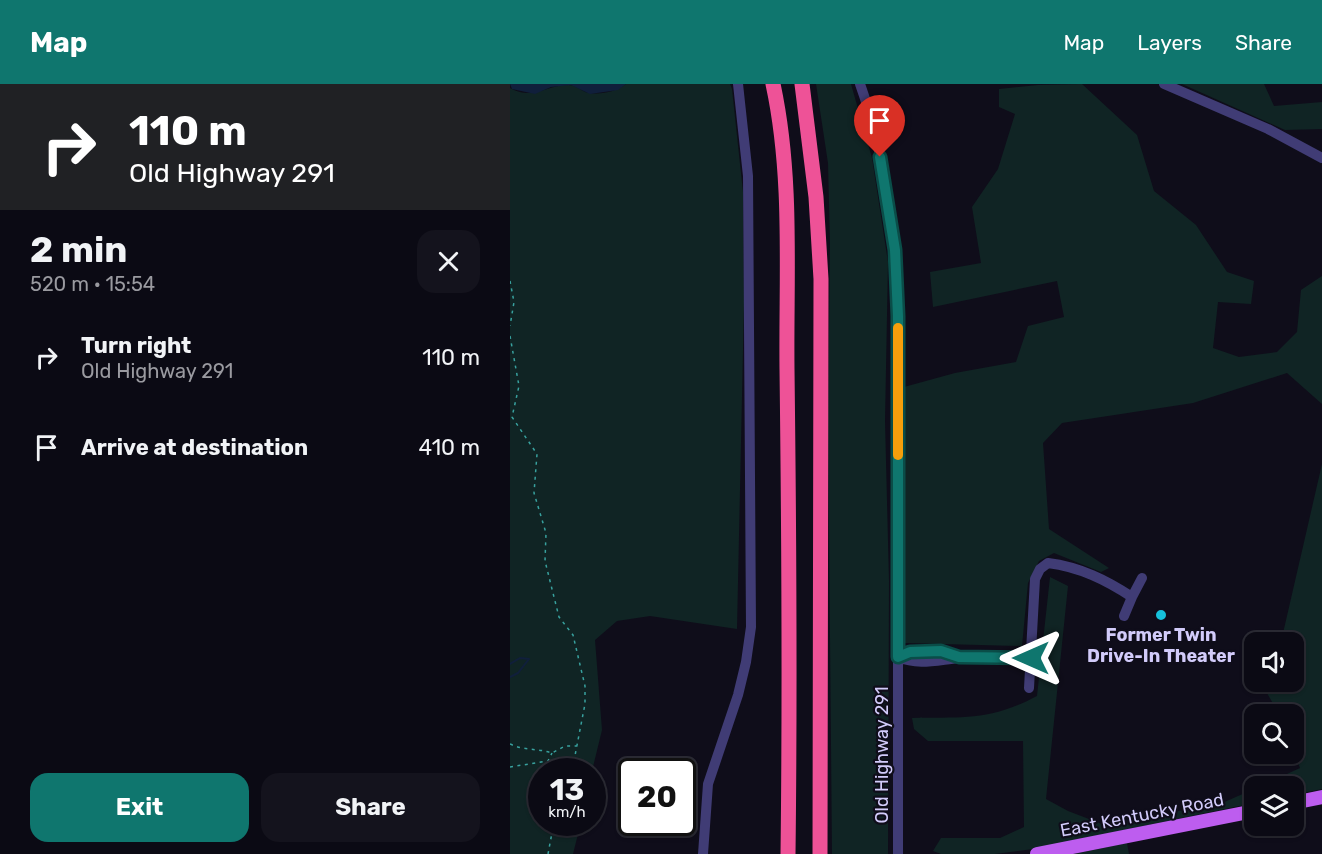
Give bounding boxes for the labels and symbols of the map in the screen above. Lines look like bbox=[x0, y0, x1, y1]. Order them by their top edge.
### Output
pin bbox=[854, 95, 905, 157]
marker: Former Twin Drive-In Theater bbox=[1154, 608, 1168, 622]
place label: Former Twin Drive-In Theater bbox=[1087, 624, 1235, 667]
position arrow bbox=[999, 626, 1063, 690]
street label: Old Highway 291 bbox=[871, 686, 893, 824]
speed limit sign: 20 bbox=[618, 758, 696, 836]
street label: East Kentucky Road bbox=[1058, 788, 1226, 842]

